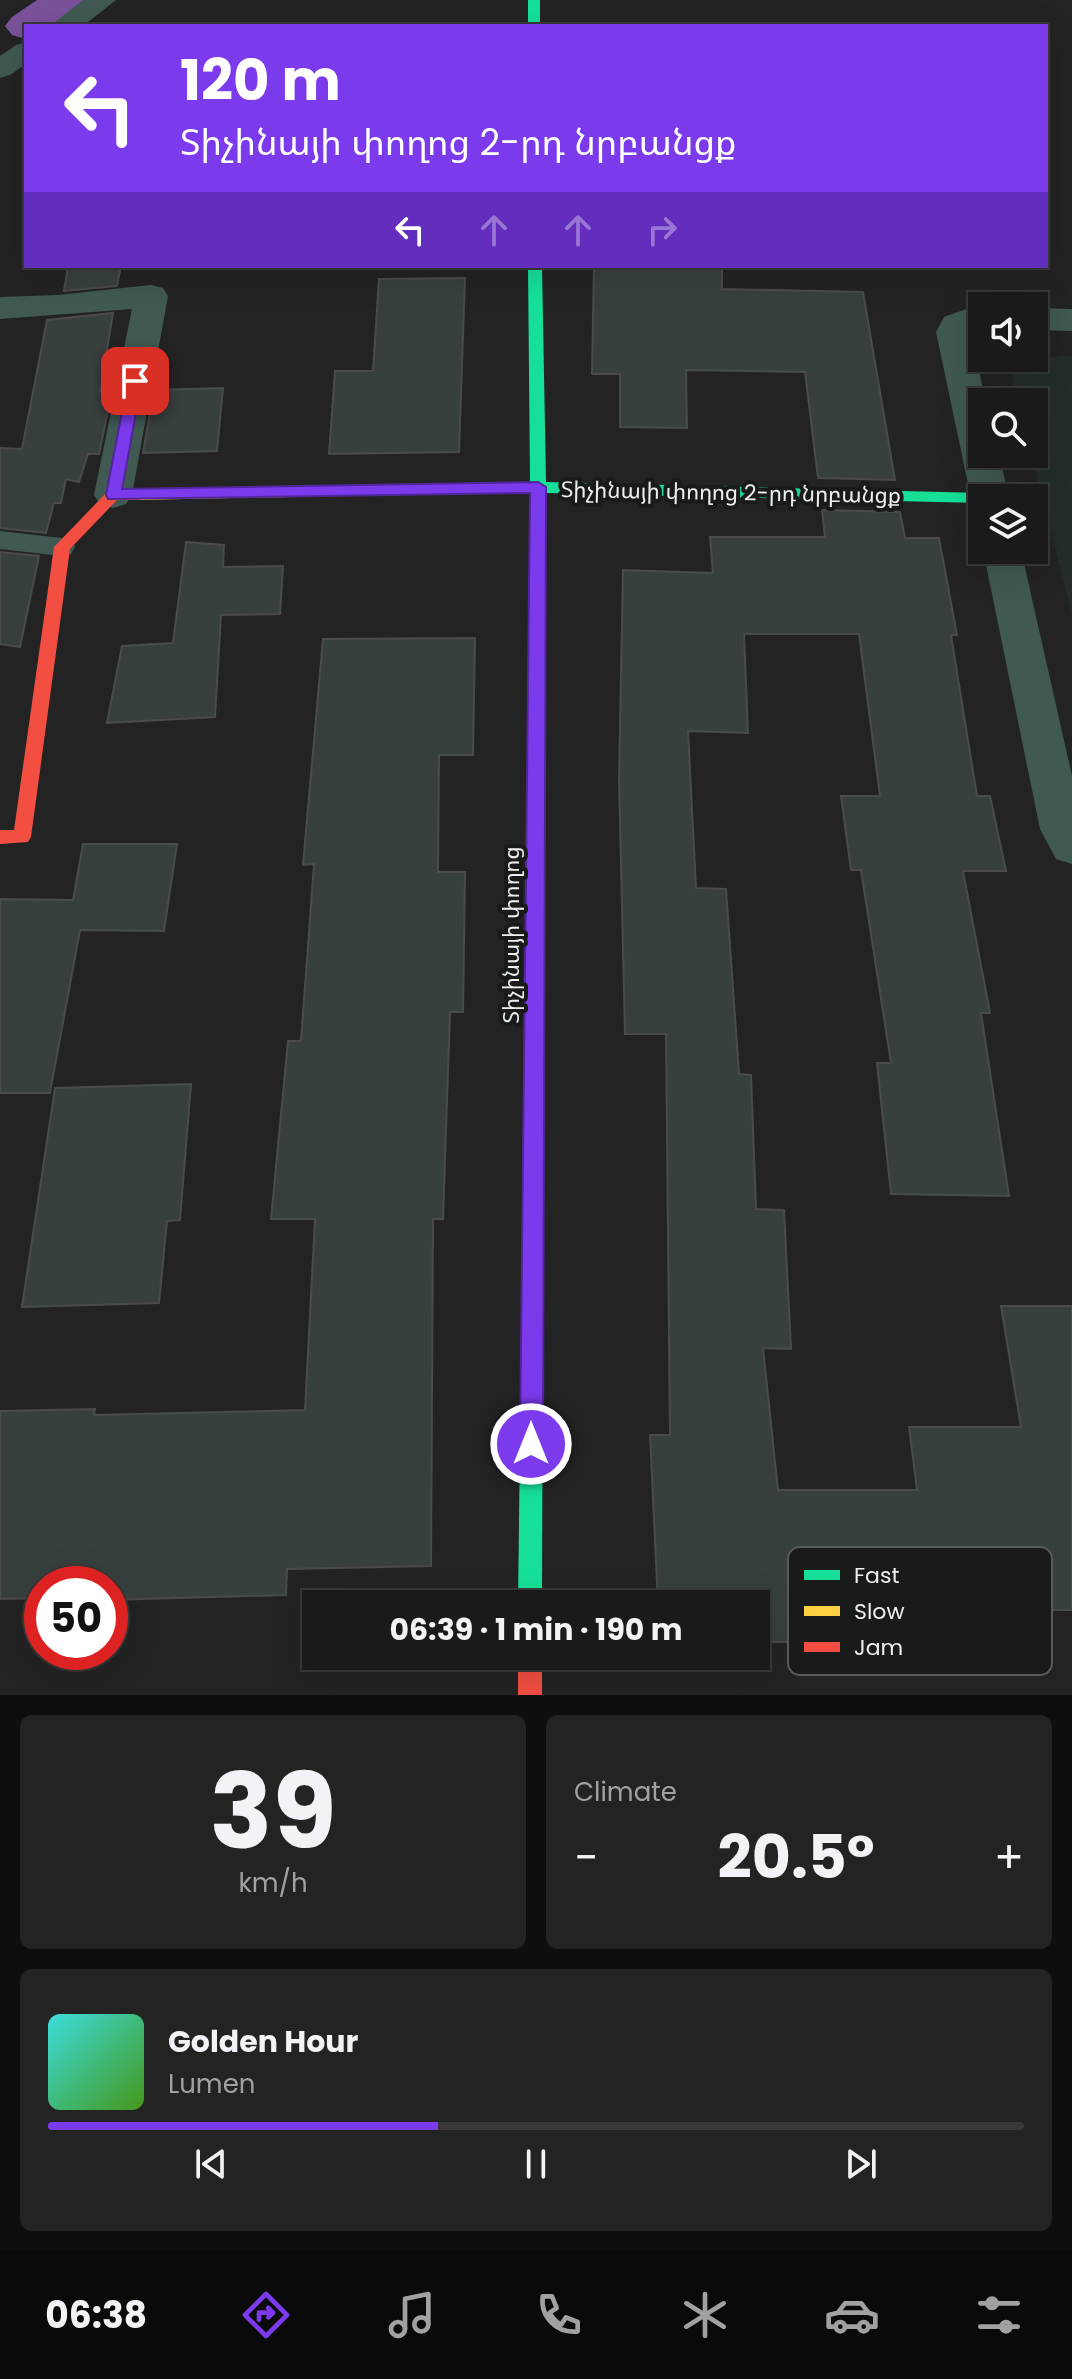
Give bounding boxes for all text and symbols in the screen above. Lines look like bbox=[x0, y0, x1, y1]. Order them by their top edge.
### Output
text: 120 m bbox=[180, 41, 341, 120]
icon: left bbox=[48, 56, 152, 160]
text: Տիչինայի փողոց 2-րդ նրբանցք bbox=[180, 117, 737, 168]
icon: left bbox=[388, 208, 432, 252]
icon: ahead bbox=[472, 208, 516, 252]
icon: ahead bbox=[556, 208, 600, 252]
icon: right bbox=[640, 208, 684, 252]
map controls bbox=[968, 292, 1048, 564]
button: sound bbox=[968, 292, 1048, 372]
pin bbox=[101, 347, 169, 415]
icon: arrive bbox=[113, 359, 157, 403]
button: search bbox=[968, 388, 1048, 468]
street label: Տիչինայի փողոց 2-րդ նրբանցք bbox=[561, 474, 901, 511]
button: layers bbox=[968, 484, 1048, 564]
street label: Տիչինայի փողոց bbox=[496, 846, 527, 1024]
position arrow bbox=[489, 1402, 573, 1486]
legend bbox=[788, 1547, 1052, 1675]
text: Fast bbox=[854, 1560, 899, 1591]
speed limit sign: 50 bbox=[24, 1566, 128, 1670]
text: Slow bbox=[854, 1596, 904, 1627]
text: 06:39 · 1 min · 190 m bbox=[389, 1608, 683, 1651]
text: Jam bbox=[854, 1632, 903, 1663]
text: 39 bbox=[210, 1739, 336, 1884]
text: Climate bbox=[574, 1774, 677, 1810]
text: 20.5° bbox=[718, 1815, 875, 1899]
text: − bbox=[574, 1827, 598, 1888]
text: + bbox=[994, 1827, 1024, 1888]
text: km/h bbox=[238, 1865, 308, 1901]
text: Golden Hour bbox=[168, 2020, 358, 2063]
text: Lumen bbox=[168, 2066, 255, 2102]
icon: previous bbox=[189, 2142, 233, 2186]
icon: pause bbox=[514, 2142, 558, 2186]
icon: next bbox=[839, 2142, 883, 2186]
icon: directions bbox=[238, 2287, 294, 2343]
icon: music bbox=[384, 2287, 440, 2343]
icon: phone bbox=[531, 2287, 587, 2343]
icon: climate bbox=[677, 2287, 733, 2343]
icon: car bbox=[824, 2287, 880, 2343]
icon: filters bbox=[971, 2287, 1027, 2343]
text: 06:38 bbox=[45, 2290, 147, 2341]

